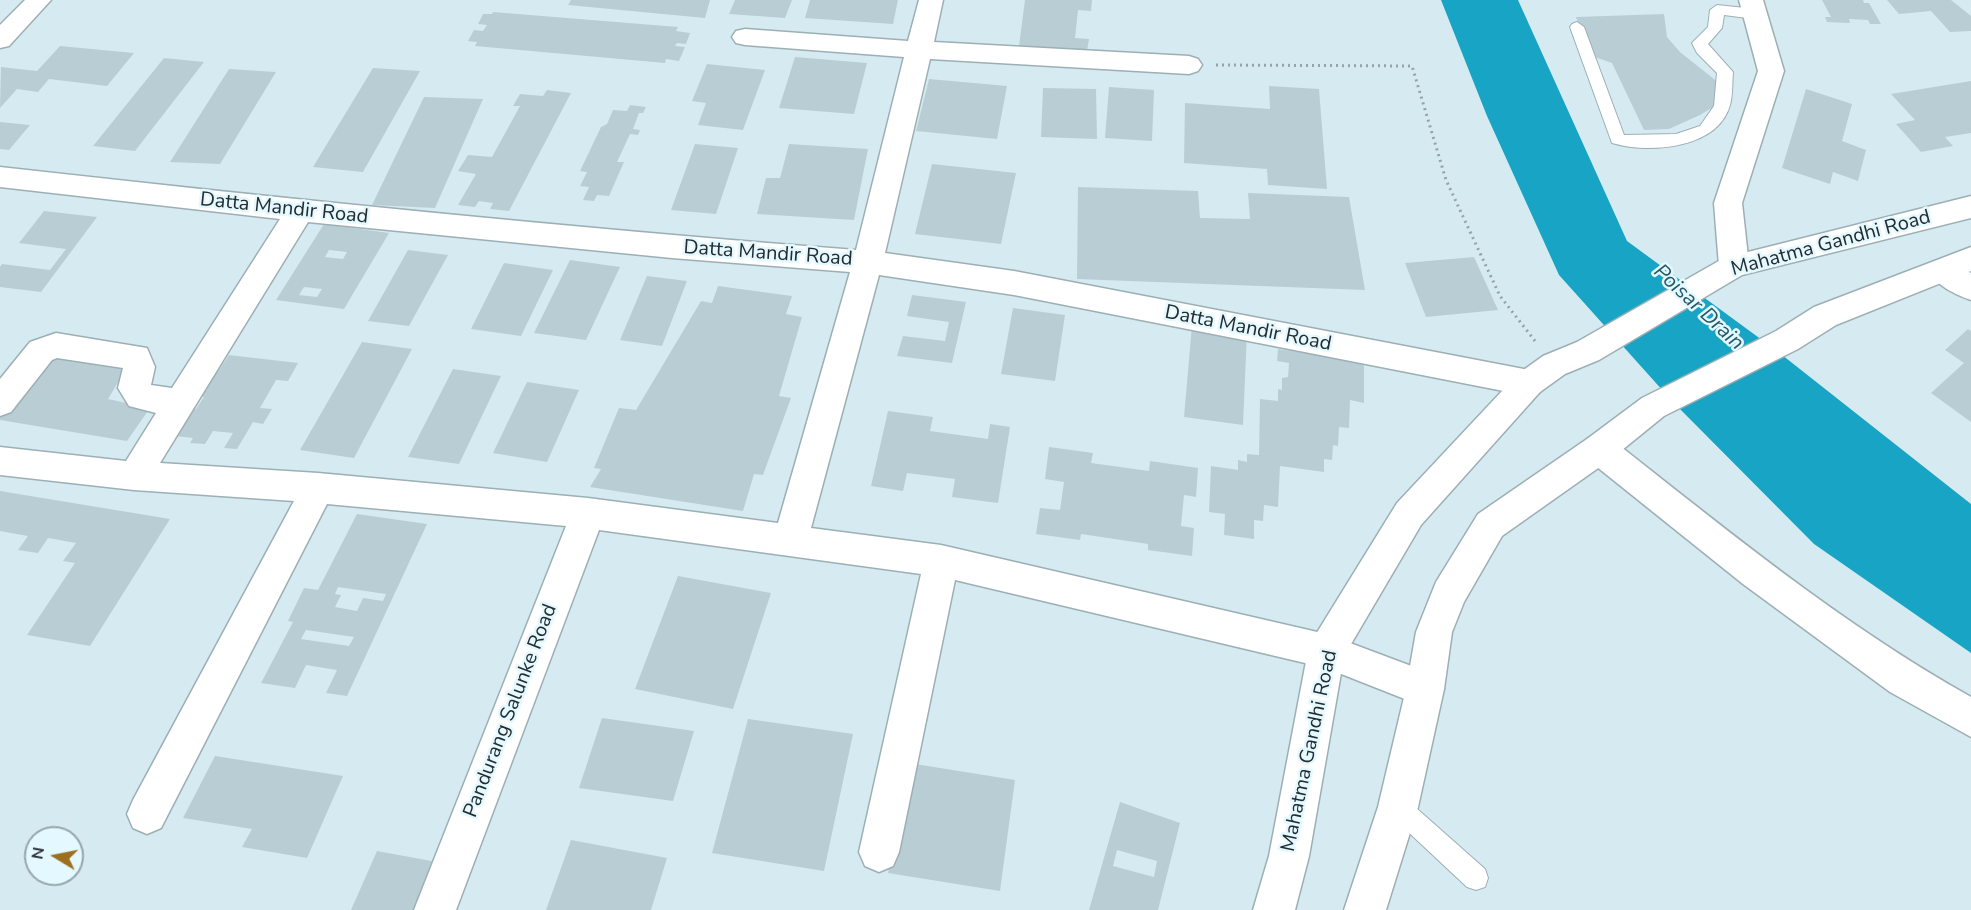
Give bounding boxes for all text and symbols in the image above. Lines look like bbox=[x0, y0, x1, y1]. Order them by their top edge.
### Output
street label: Datta Mandir Road bbox=[199, 188, 369, 230]
street label: Mahatma Gandhi Road bbox=[1729, 206, 1933, 282]
street label: Datta Mandir Road bbox=[683, 236, 853, 272]
water label: Poisar Drain bbox=[1648, 260, 1748, 356]
street label: Datta Mandir Road bbox=[1163, 301, 1333, 357]
street label: Pandurang Salunke Road bbox=[459, 601, 563, 821]
street label: Mahatma Gandhi Road bbox=[1277, 648, 1343, 854]
north arrow bbox=[24, 826, 84, 886]
text: N bbox=[26, 845, 50, 861]

